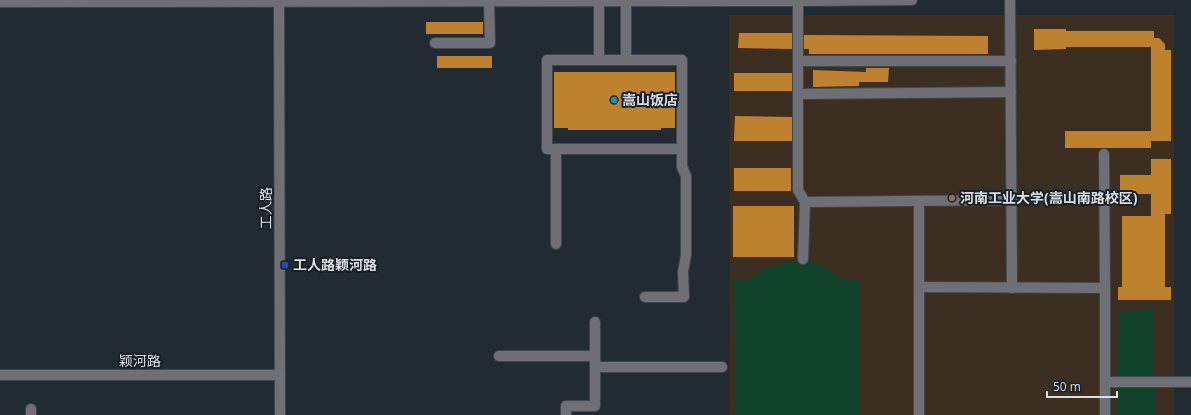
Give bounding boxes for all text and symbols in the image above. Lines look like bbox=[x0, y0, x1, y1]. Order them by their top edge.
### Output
place label: 嵩山饭店 bbox=[622, 90, 678, 109]
marker: 嵩山饭店 bbox=[609, 95, 619, 105]
street label: 工人路 bbox=[256, 187, 275, 229]
place label: 河南工业大学(嵩山南路校区) bbox=[960, 188, 1138, 207]
marker: 河南工业大学(嵩山南路校区) bbox=[947, 193, 957, 203]
place label: 工人路颖河路 bbox=[293, 255, 377, 274]
marker: 工人路颖河路 bbox=[280, 260, 290, 270]
street label: 颖河路 bbox=[119, 351, 161, 370]
scale bar bbox=[1047, 373, 1117, 399]
text: 50 m bbox=[1053, 378, 1081, 395]

